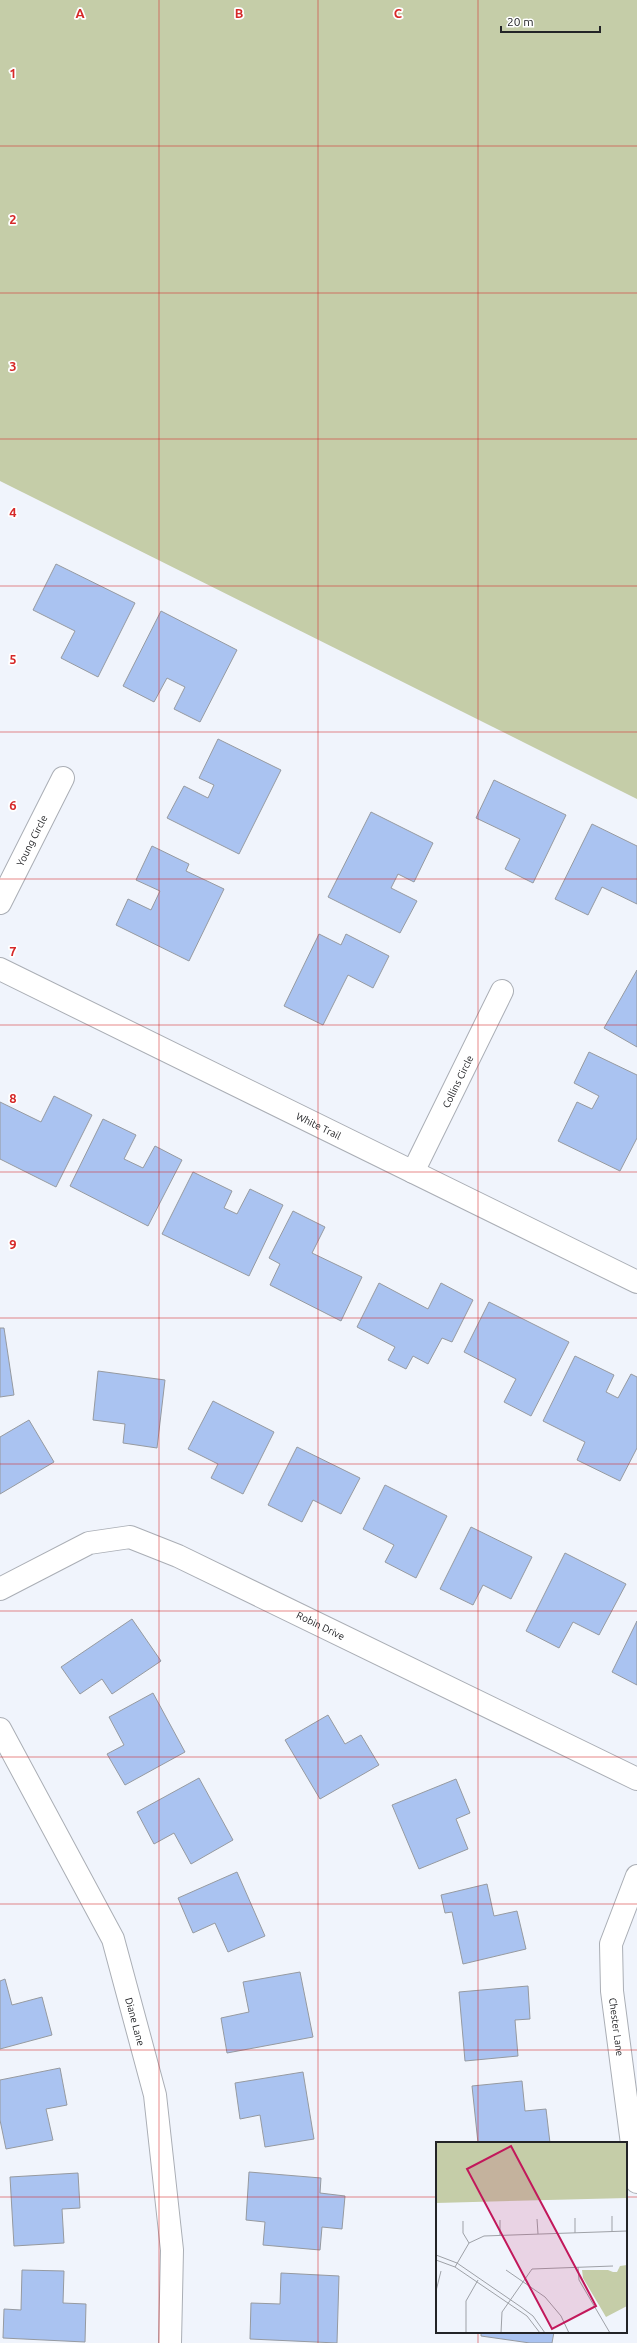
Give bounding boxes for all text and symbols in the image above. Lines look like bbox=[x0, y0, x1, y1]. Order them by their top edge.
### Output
text: A bbox=[75, 6, 85, 20]
text: B bbox=[235, 6, 244, 20]
text: C bbox=[394, 6, 403, 20]
scale bar bbox=[501, 8, 600, 34]
text: 20 m bbox=[507, 15, 534, 28]
text: 1 bbox=[9, 66, 17, 80]
text: 2 bbox=[9, 212, 17, 226]
text: 3 bbox=[9, 359, 17, 373]
text: 4 bbox=[9, 505, 17, 519]
text: 5 bbox=[9, 652, 17, 666]
text: 6 bbox=[9, 798, 17, 812]
street label: Young Circle bbox=[14, 813, 49, 868]
text: 7 bbox=[9, 944, 17, 958]
street label: Collins Circle bbox=[440, 1053, 476, 1110]
text: 8 bbox=[9, 1091, 17, 1105]
street label: White Trail bbox=[294, 1110, 343, 1142]
text: 9 bbox=[9, 1237, 17, 1251]
street label: Robin Drive bbox=[295, 1609, 346, 1642]
street label: Diane Lane bbox=[123, 1996, 147, 2047]
street label: Chester Lane bbox=[607, 1997, 625, 2057]
inset map bbox=[436, 2142, 627, 2333]

